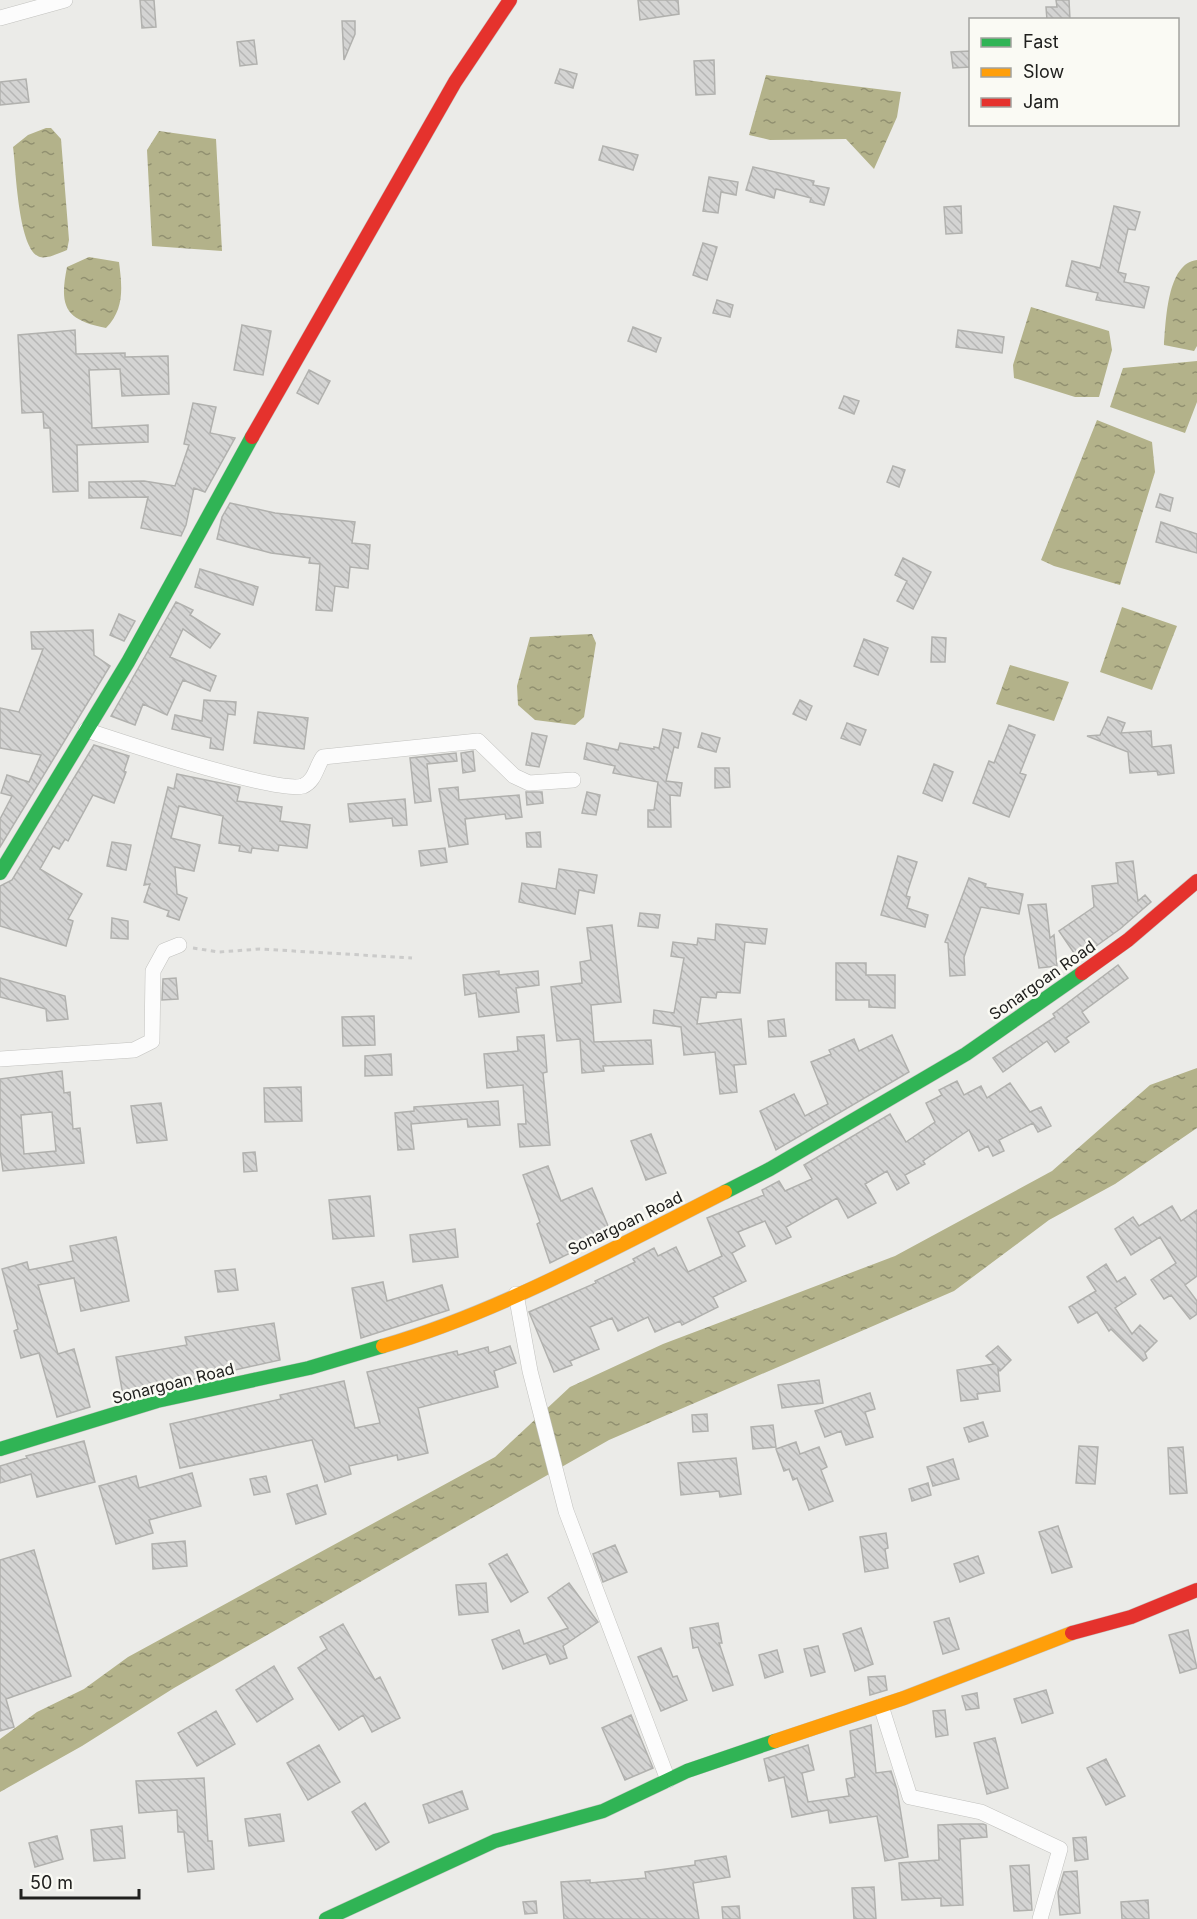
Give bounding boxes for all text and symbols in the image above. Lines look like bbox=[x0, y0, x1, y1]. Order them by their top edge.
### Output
legend bbox=[969, 18, 1179, 126]
text: Fast bbox=[1023, 31, 1059, 52]
text: Slow bbox=[1023, 61, 1064, 82]
text: Jam bbox=[1023, 91, 1059, 112]
street label: Sonargoan Road bbox=[985, 936, 1099, 1024]
street label: Sonargoan Road bbox=[564, 1187, 686, 1259]
street label: Sonargoan Road bbox=[110, 1358, 236, 1408]
scale bar bbox=[21, 1862, 140, 1900]
text: 50 m bbox=[30, 1872, 73, 1893]

